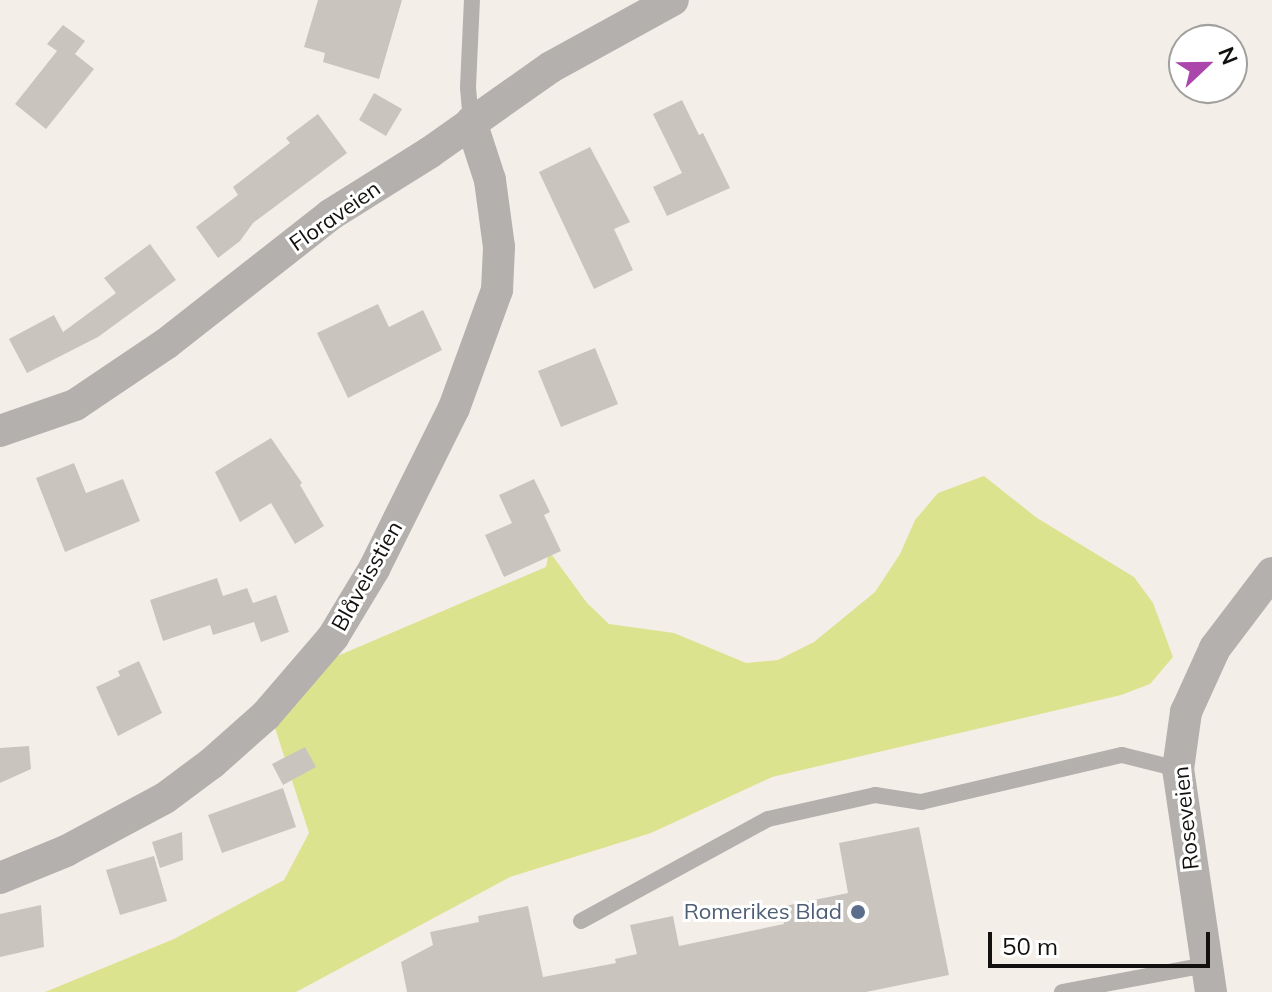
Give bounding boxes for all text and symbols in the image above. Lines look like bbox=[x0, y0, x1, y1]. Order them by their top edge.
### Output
north arrow bbox=[1168, 24, 1248, 104]
text: N bbox=[1212, 43, 1244, 69]
street label: Floraveien bbox=[285, 175, 385, 257]
street label: Blåveisstien bbox=[326, 516, 408, 636]
street label: Roseveien bbox=[1167, 765, 1205, 871]
place label: Romerikes Blad bbox=[684, 899, 842, 925]
marker: Romerikes Blad bbox=[849, 903, 867, 921]
scale bar bbox=[992, 916, 1214, 966]
text: 50 m bbox=[1002, 931, 1058, 961]

